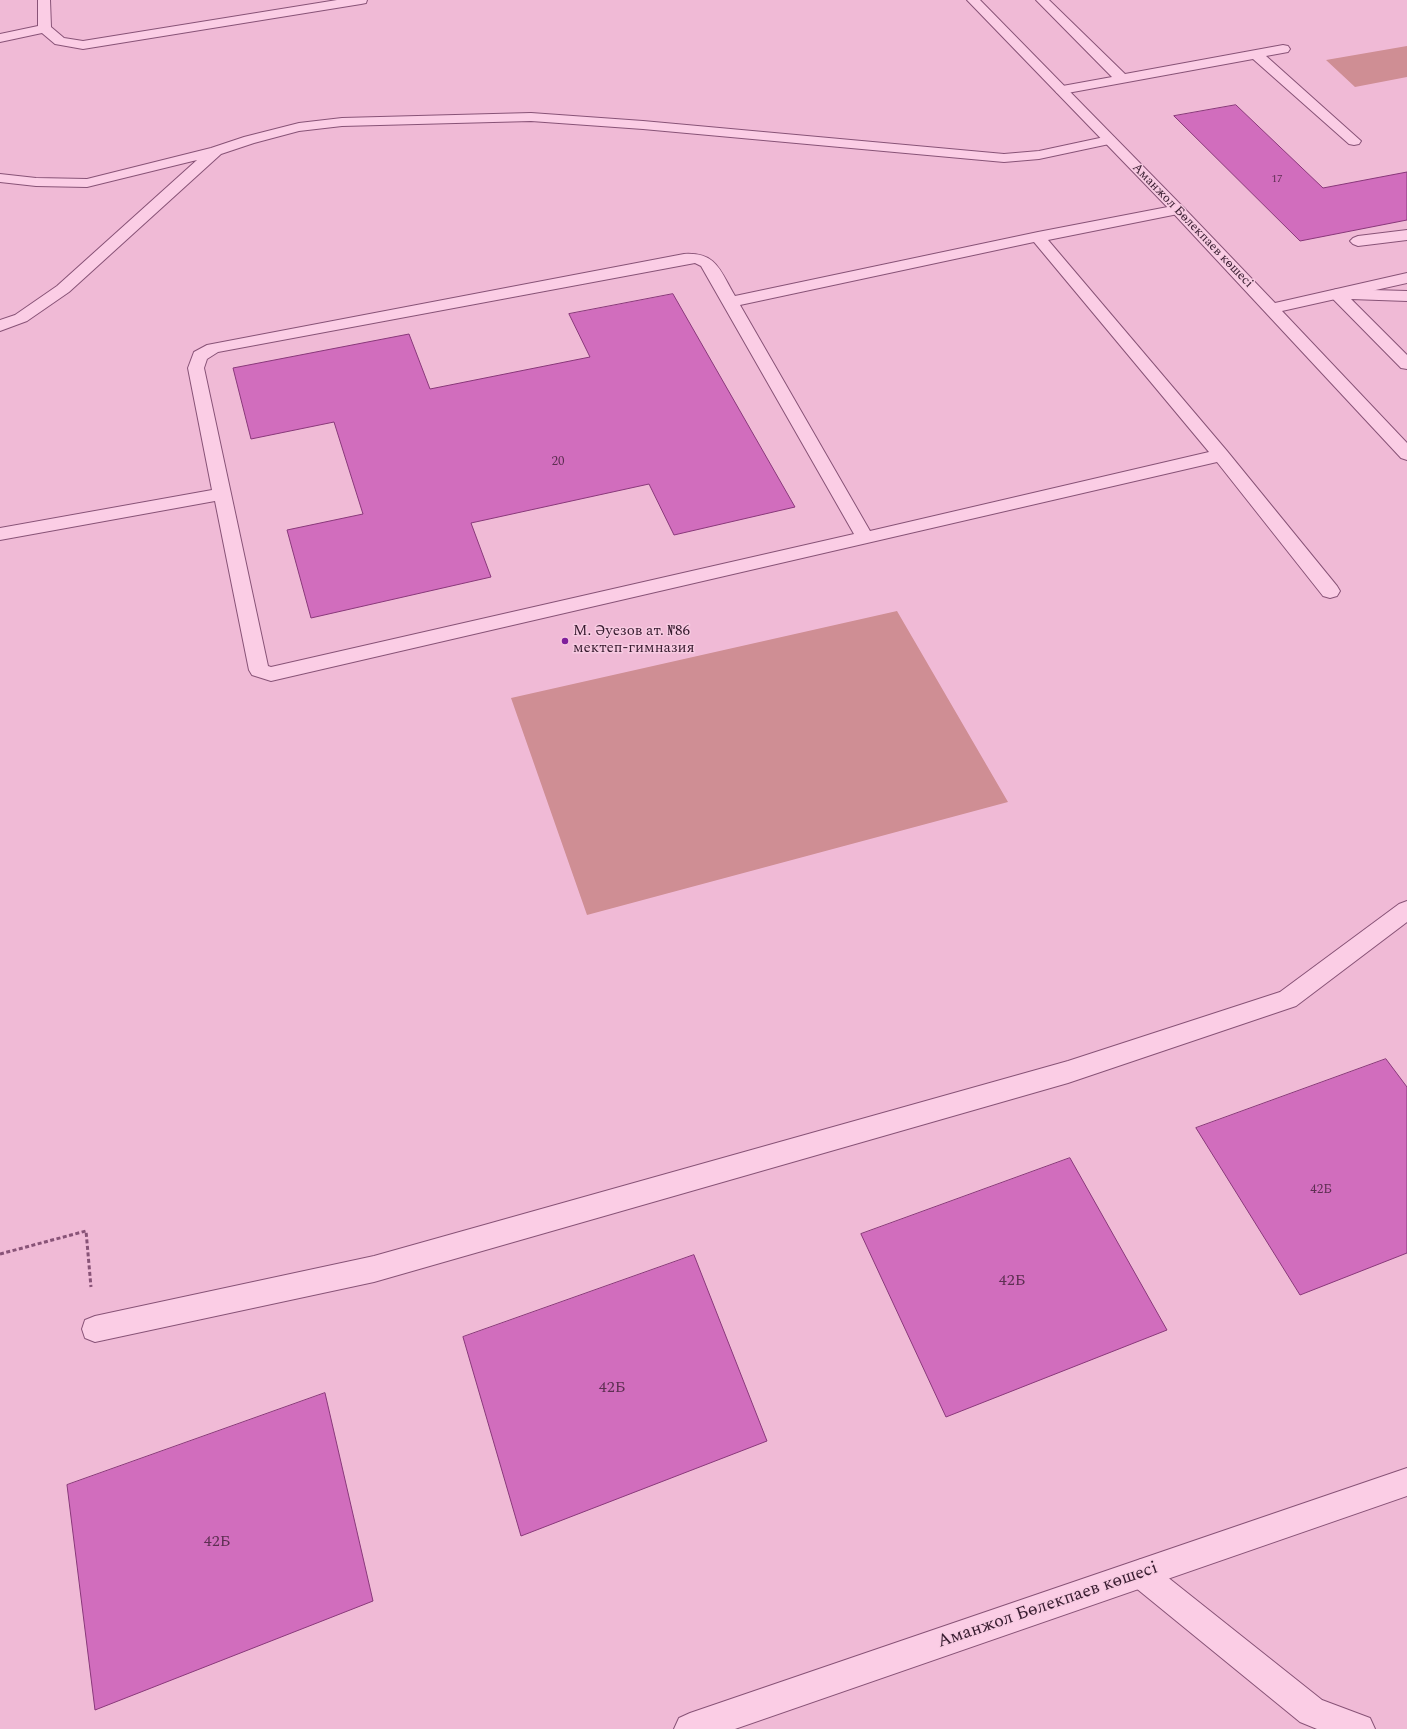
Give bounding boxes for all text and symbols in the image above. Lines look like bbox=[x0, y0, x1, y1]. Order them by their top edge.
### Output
street label: Аманжол Бөлекпаев көшесі bbox=[1128, 160, 1256, 292]
house number: 17 bbox=[1272, 173, 1282, 187]
house number: 20 bbox=[552, 454, 564, 470]
place label: М. Әуезов ат. №86 мектеп-гимназия bbox=[573, 623, 695, 658]
marker: М. Әуезов ат. №86 мектеп-гимназия bbox=[560, 636, 570, 646]
house number: 42Б bbox=[1310, 1182, 1332, 1198]
house number: 42Б bbox=[999, 1272, 1025, 1292]
house number: 42Б bbox=[599, 1379, 625, 1399]
house number: 42Б bbox=[204, 1533, 230, 1553]
street label: Аманжол Бөлекпаев көшесі bbox=[935, 1558, 1161, 1654]

